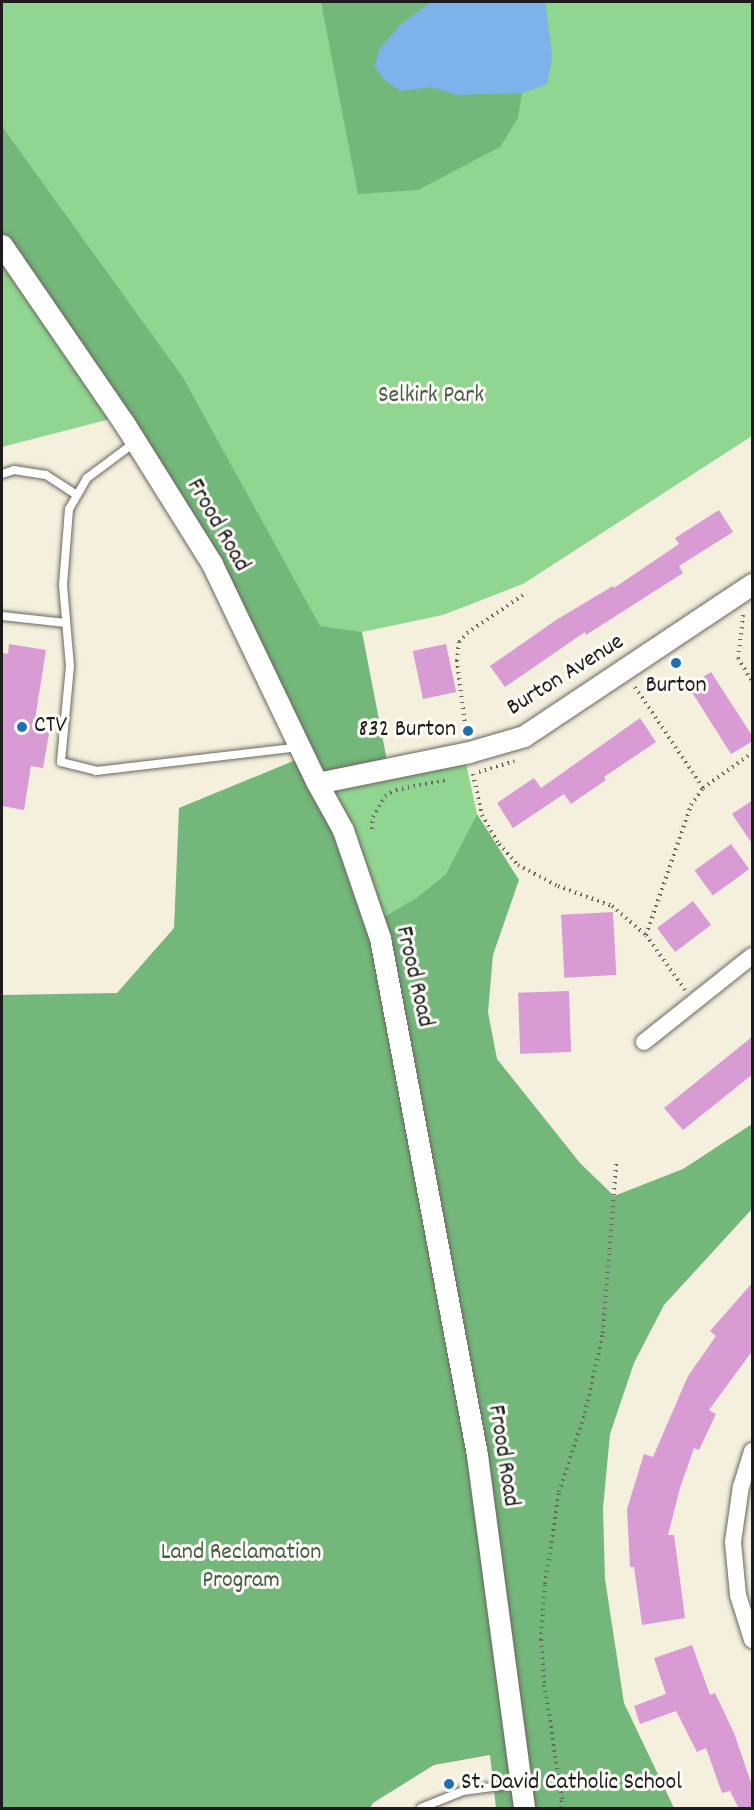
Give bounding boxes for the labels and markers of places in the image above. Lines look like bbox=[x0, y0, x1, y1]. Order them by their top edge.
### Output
marker: Burton bbox=[669, 656, 683, 670]
place label: Burton bbox=[645, 673, 707, 701]
place label: CTV bbox=[34, 713, 67, 741]
place label: 832 Burton bbox=[358, 717, 456, 745]
marker: CTV bbox=[15, 720, 29, 734]
marker: 832 Burton bbox=[461, 724, 475, 738]
place label: St. David Catholic School bbox=[461, 1770, 682, 1798]
marker: St. David Catholic School bbox=[442, 1777, 456, 1791]

